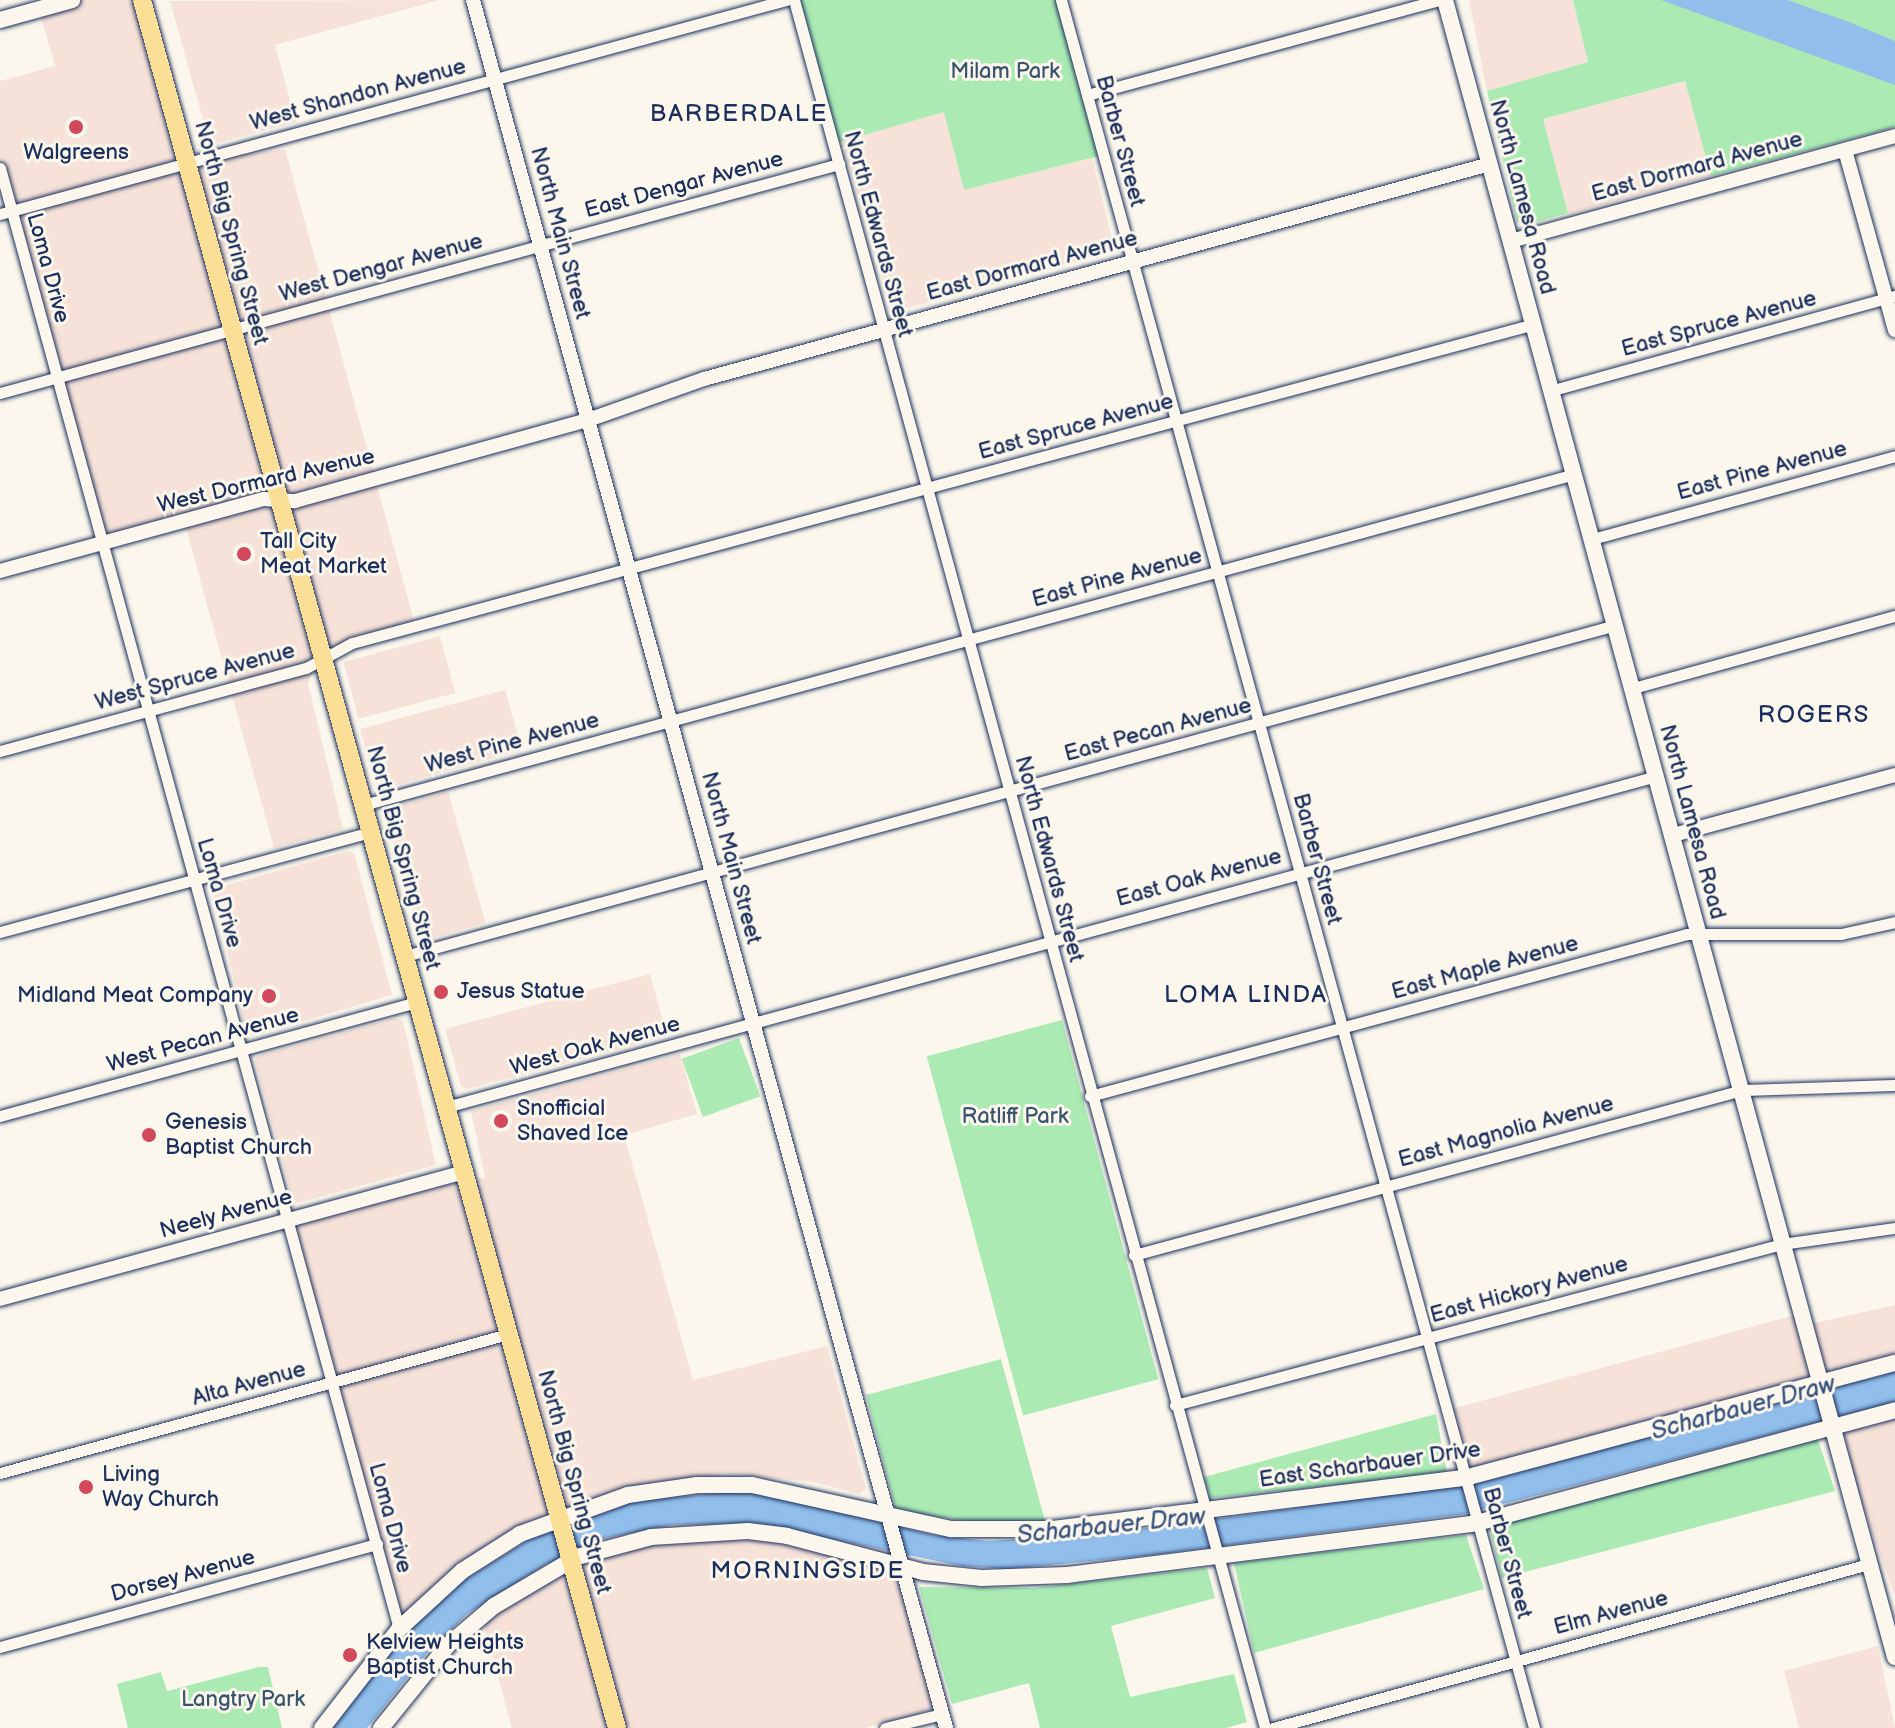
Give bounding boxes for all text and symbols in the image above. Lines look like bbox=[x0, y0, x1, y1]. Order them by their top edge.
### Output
street label: West Shandon Avenue bbox=[247, 53, 469, 137]
park label: Milam Park bbox=[950, 59, 1060, 85]
street label: Barber Street bbox=[1090, 72, 1150, 210]
street label: North Lamesa Road bbox=[1483, 97, 1561, 297]
district label: BARBERDALE bbox=[650, 100, 828, 128]
marker: Walgreens bbox=[67, 118, 85, 136]
street label: North Big Spring Street bbox=[188, 118, 274, 348]
street label: East Dormard Avenue bbox=[1589, 126, 1805, 208]
street label: North Edwards Street bbox=[838, 128, 918, 340]
place label: Walgreens bbox=[23, 140, 129, 166]
street label: North Main Street bbox=[524, 144, 596, 322]
street label: East Dengar Avenue bbox=[582, 146, 786, 224]
street label: Loma Drive bbox=[21, 210, 75, 326]
street label: East Dormard Avenue bbox=[924, 225, 1140, 307]
street label: West Dengar Avenue bbox=[276, 228, 486, 308]
street label: East Spruce Avenue bbox=[1618, 285, 1820, 363]
street label: East Spruce Avenue bbox=[975, 388, 1177, 466]
street label: East Pine Avenue bbox=[1674, 436, 1850, 506]
street label: West Dormard Avenue bbox=[155, 443, 377, 519]
place label: Tall City Meat Market bbox=[260, 528, 387, 580]
street label: East Pine Avenue bbox=[1029, 543, 1205, 613]
marker: Tall City Meat Market bbox=[235, 545, 253, 563]
street label: West Spruce Avenue bbox=[92, 638, 298, 716]
street label: East Pecan Avenue bbox=[1061, 692, 1255, 768]
district label: ROGERS bbox=[1758, 701, 1870, 729]
street label: West Pine Avenue bbox=[422, 707, 602, 779]
street label: North Lamesa Road bbox=[1653, 722, 1731, 922]
street label: North Big Spring Street bbox=[360, 743, 446, 973]
street label: North Edwards Street bbox=[1009, 753, 1089, 965]
street label: North Main Street bbox=[695, 769, 767, 947]
street label: Barber Street bbox=[1287, 790, 1347, 928]
street label: Loma Drive bbox=[191, 835, 247, 951]
street label: East Oak Avenue bbox=[1113, 843, 1285, 913]
street label: East Maple Avenue bbox=[1389, 930, 1581, 1006]
place label: Jesus Statue bbox=[457, 979, 585, 1005]
district label: LOMA LINDA bbox=[1164, 981, 1328, 1009]
place label: Midland Meat Company bbox=[17, 983, 253, 1009]
marker: Jesus Statue bbox=[432, 983, 450, 1001]
marker: Midland Meat Company bbox=[260, 987, 278, 1005]
street label: West Pecan Avenue bbox=[104, 1002, 302, 1078]
street label: West Oak Avenue bbox=[507, 1011, 683, 1081]
street label: East Magnolia Avenue bbox=[1395, 1091, 1617, 1173]
place label: Snofficial Shaved Ice bbox=[517, 1095, 628, 1146]
park label: Ratliff Park bbox=[962, 1104, 1068, 1130]
place label: Genesis Baptist Church bbox=[165, 1109, 312, 1160]
marker: Snofficial Shaved Ice bbox=[492, 1112, 510, 1130]
marker: Genesis Baptist Church bbox=[140, 1126, 158, 1144]
street label: Neely Avenue bbox=[156, 1183, 296, 1245]
street label: East Hickory Avenue bbox=[1427, 1251, 1631, 1329]
street label: Alta Avenue bbox=[189, 1356, 309, 1412]
street label: North Big Spring Street bbox=[531, 1367, 617, 1597]
water label: Scharbauer Draw bbox=[1648, 1370, 1838, 1446]
street label: East Scharbauer Drive bbox=[1257, 1436, 1483, 1494]
street label: Loma Drive bbox=[363, 1460, 417, 1576]
place label: Living Way Church bbox=[102, 1461, 220, 1512]
marker: Living Way Church bbox=[77, 1478, 95, 1496]
street label: Barber Street bbox=[1477, 1484, 1537, 1622]
water label: Scharbauer Draw bbox=[1016, 1502, 1206, 1550]
street label: Dorsey Avenue bbox=[107, 1544, 259, 1608]
district label: MORNINGSIDE bbox=[711, 1557, 905, 1585]
street label: Elm Avenue bbox=[1551, 1585, 1671, 1641]
place label: Kelview Heights Baptist Church bbox=[366, 1629, 524, 1680]
marker: Kelview Heights Baptist Church bbox=[341, 1646, 359, 1664]
park label: Langtry Park bbox=[180, 1687, 306, 1713]

